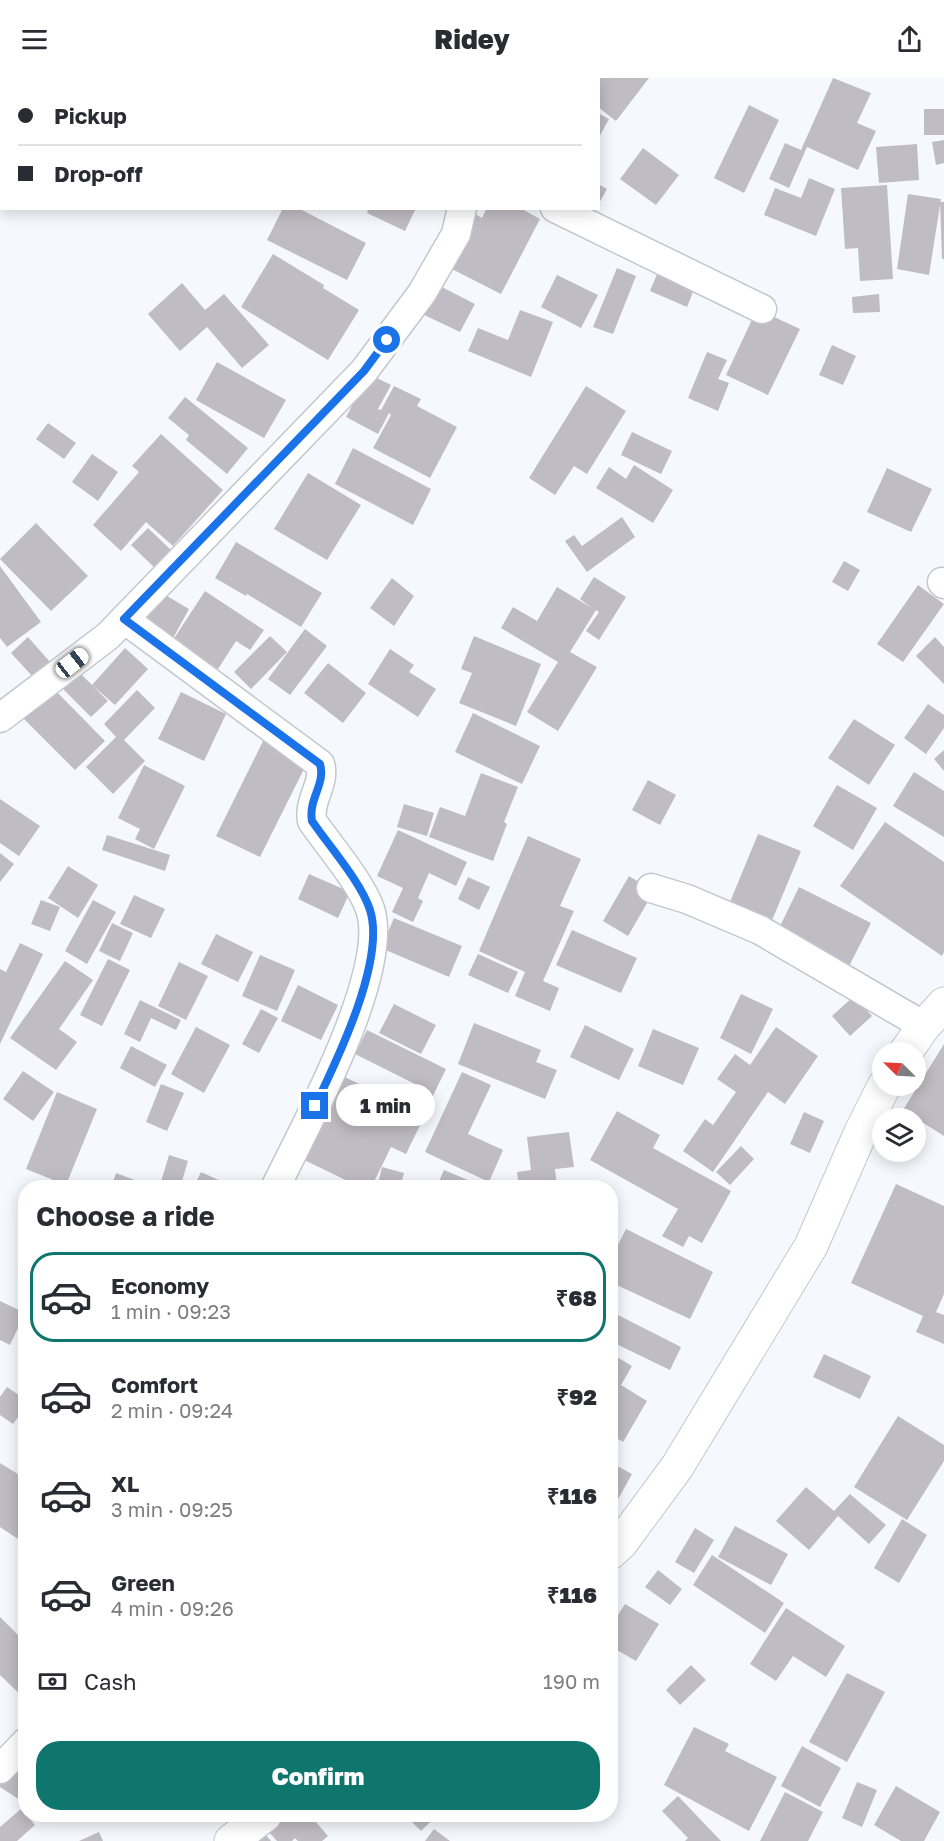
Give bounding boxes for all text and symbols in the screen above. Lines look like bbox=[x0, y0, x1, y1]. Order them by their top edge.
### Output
icon: menu bbox=[18, 23, 51, 56]
text: Ridey bbox=[434, 23, 510, 55]
icon: share bbox=[893, 23, 926, 56]
text: Pickup bbox=[54, 102, 127, 129]
text: Drop-off bbox=[54, 160, 143, 187]
route start bbox=[373, 326, 400, 353]
car bbox=[52, 645, 92, 681]
north arrow bbox=[872, 1042, 926, 1096]
map controls bbox=[872, 1042, 926, 1162]
callout: 1 min bbox=[336, 1085, 435, 1127]
route end bbox=[301, 1092, 328, 1119]
text: 1 min bbox=[360, 1093, 411, 1117]
button: layers bbox=[872, 1108, 926, 1162]
text: Choose a ride bbox=[36, 1200, 215, 1232]
icon: car bbox=[39, 1270, 93, 1324]
text: Economy bbox=[111, 1272, 209, 1299]
text: ₹68 bbox=[556, 1284, 597, 1311]
text: 1 min · 09:23 bbox=[111, 1299, 231, 1323]
icon: car bbox=[39, 1369, 93, 1423]
text: Comfort bbox=[111, 1371, 198, 1398]
text: ₹92 bbox=[556, 1383, 597, 1410]
text: 2 min · 09:24 bbox=[111, 1398, 233, 1422]
icon: car bbox=[39, 1468, 93, 1522]
text: XL bbox=[111, 1470, 139, 1497]
text: ₹116 bbox=[547, 1482, 597, 1509]
text: 3 min · 09:25 bbox=[111, 1497, 233, 1521]
icon: car bbox=[39, 1567, 93, 1621]
text: Green bbox=[111, 1569, 175, 1596]
text: ₹116 bbox=[547, 1581, 597, 1608]
text: 4 min · 09:26 bbox=[111, 1596, 234, 1620]
icon: cash bbox=[36, 1665, 69, 1698]
text: Cash bbox=[84, 1668, 137, 1695]
text: 190 m bbox=[543, 1669, 600, 1693]
button: Confirm bbox=[36, 1741, 600, 1810]

